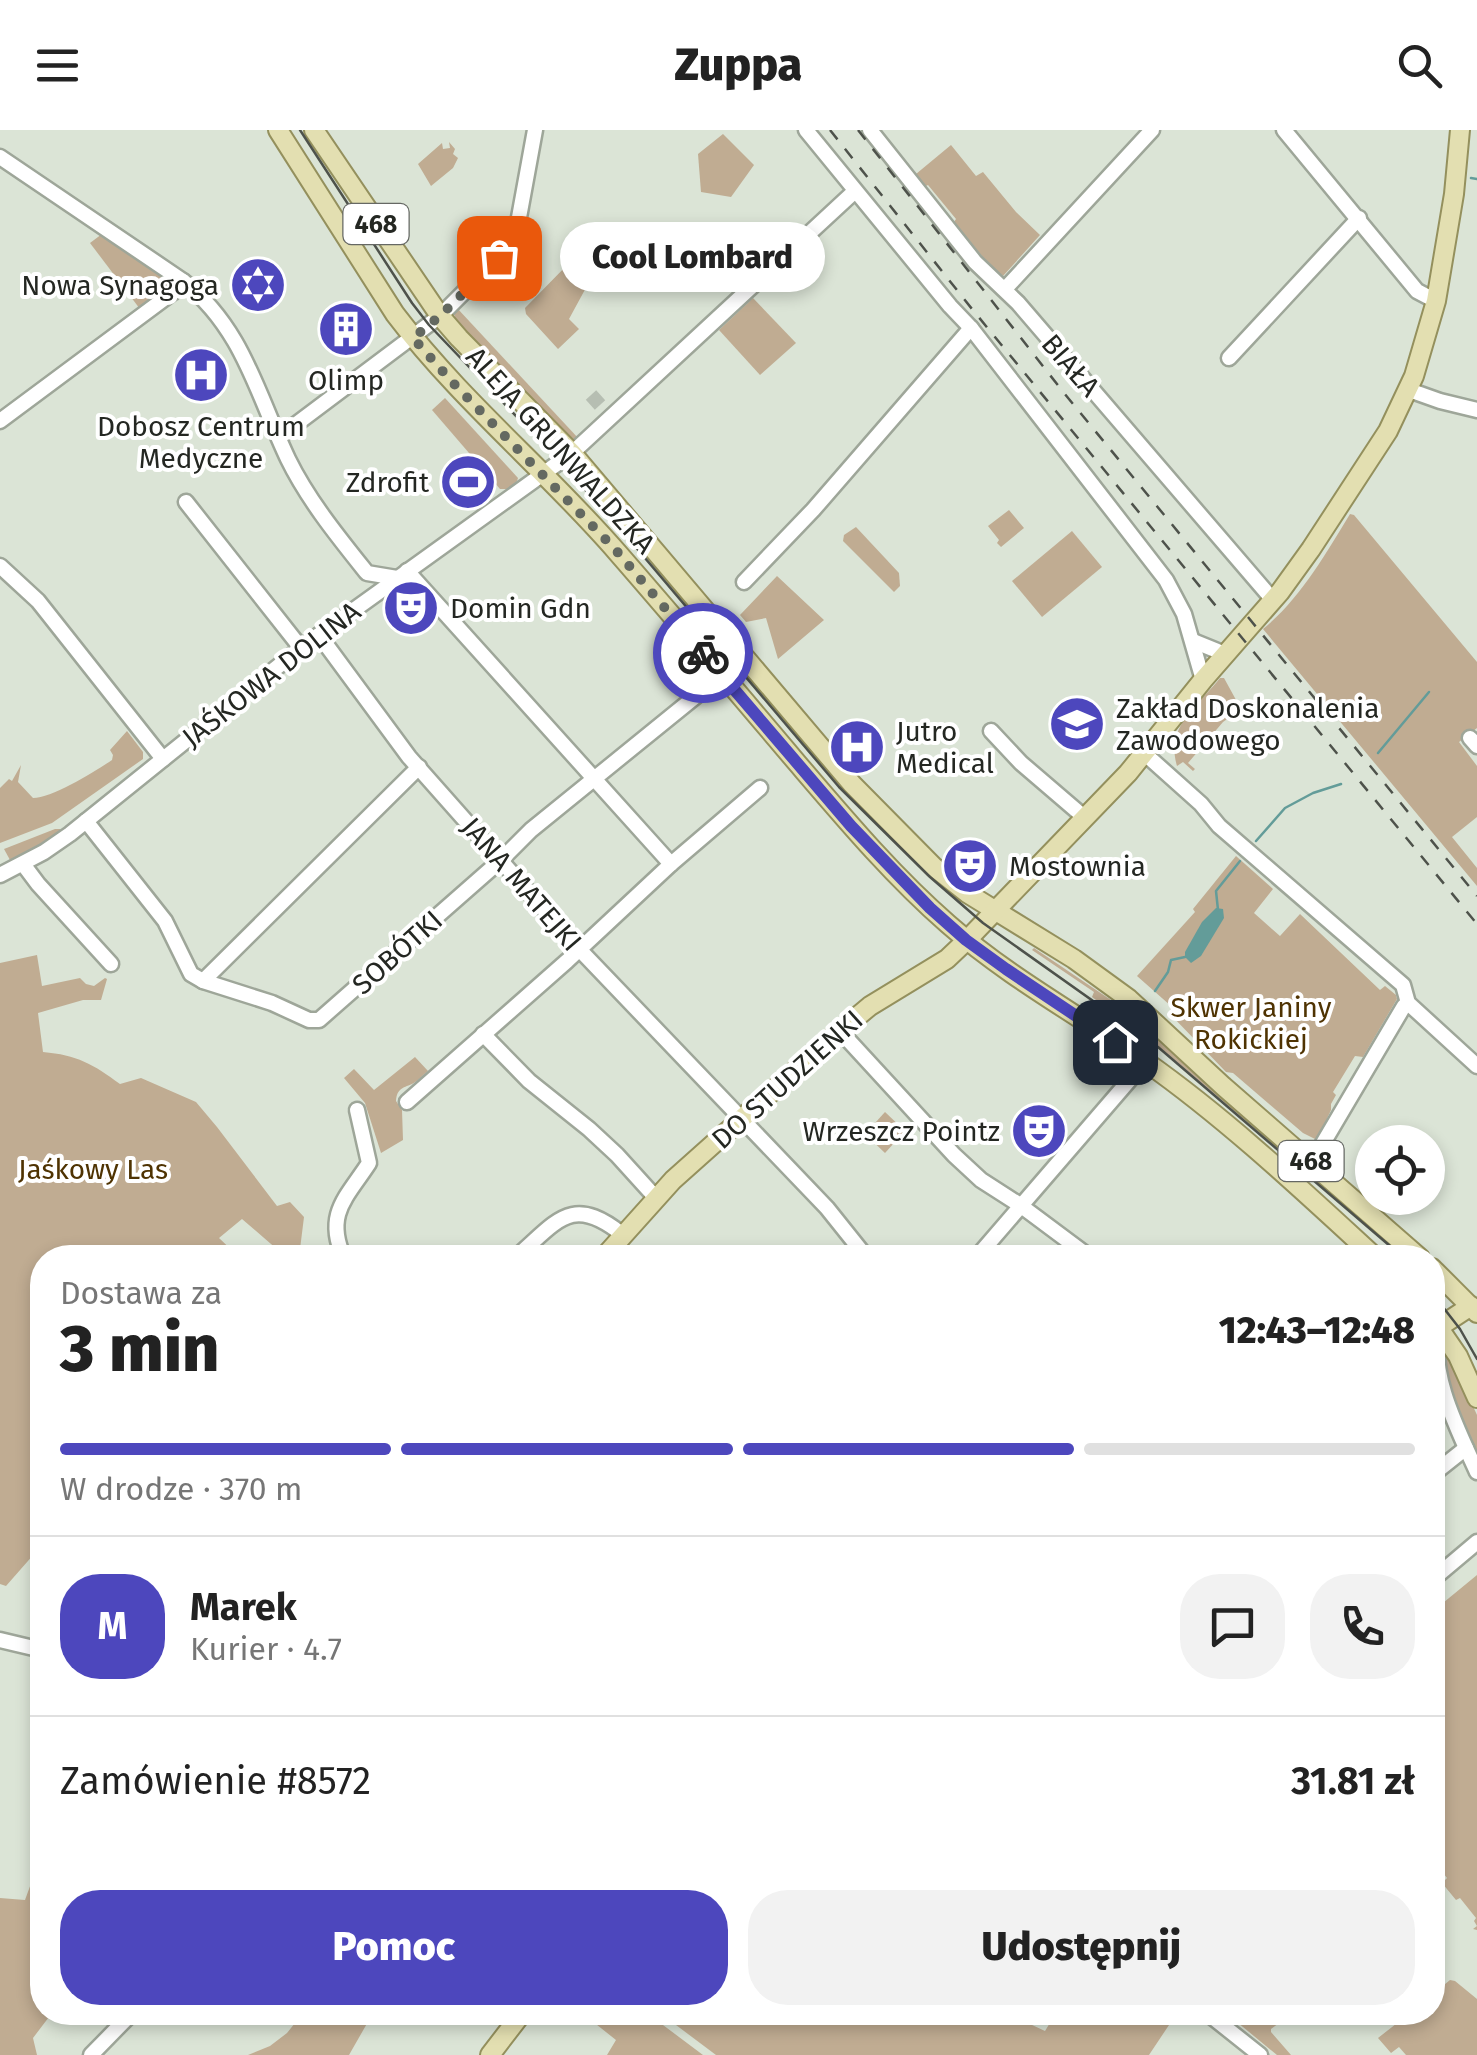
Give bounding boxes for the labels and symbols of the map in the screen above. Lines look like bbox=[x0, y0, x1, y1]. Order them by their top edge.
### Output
road number: 468 bbox=[344, 204, 408, 244]
pin bbox=[457, 216, 542, 301]
callout: Cool Lombard bbox=[559, 223, 824, 293]
synagogue icon: Nowa Synagoga bbox=[228, 255, 288, 315]
place label: Nowa Synagoga bbox=[21, 269, 219, 302]
building icon: Olimp bbox=[316, 299, 376, 359]
street label: BIAŁA bbox=[1035, 327, 1107, 403]
street label: ALEJA GRUNWALDZKA bbox=[459, 340, 662, 560]
hospital icon: Dobosz Centrum Medyczne bbox=[171, 345, 231, 405]
place label: Olimp bbox=[308, 364, 384, 397]
place label: Dobosz Centrum Medyczne bbox=[97, 410, 305, 475]
sports icon: Zdrofit bbox=[438, 452, 498, 512]
place label: Zdrofit bbox=[346, 466, 430, 499]
theatre icon: Domin Gdn bbox=[381, 578, 441, 638]
place label: Domin Gdn bbox=[450, 592, 591, 625]
street label: JAŚKOWA DOLINA bbox=[176, 595, 367, 754]
courier bbox=[653, 603, 753, 703]
place label: Zakład Doskonalenia Zawodowego bbox=[1116, 692, 1379, 757]
school or university icon: Zakład Doskonalenia Zawodowego bbox=[1047, 694, 1107, 754]
place label: Jutro Medical bbox=[896, 715, 994, 780]
hospital icon: Jutro Medical bbox=[827, 717, 887, 777]
street label: JANA MATEJKI bbox=[455, 811, 589, 958]
theatre icon: Mostownia bbox=[940, 836, 1000, 896]
place label: Mostownia bbox=[1009, 850, 1146, 883]
street label: SOBÓTKI bbox=[346, 904, 449, 1001]
park label: Skwer Janiny Rokickiej bbox=[1170, 991, 1332, 1056]
pin bbox=[1073, 1000, 1158, 1085]
street label: DO STUDZIENKI bbox=[705, 1003, 870, 1156]
theatre icon: Wrzeszcz Pointz bbox=[1009, 1101, 1069, 1161]
place label: Wrzeszcz Pointz bbox=[803, 1115, 1000, 1148]
road number: 468 bbox=[1278, 1141, 1344, 1181]
park label: Jaśkowy Las bbox=[18, 1153, 168, 1186]

